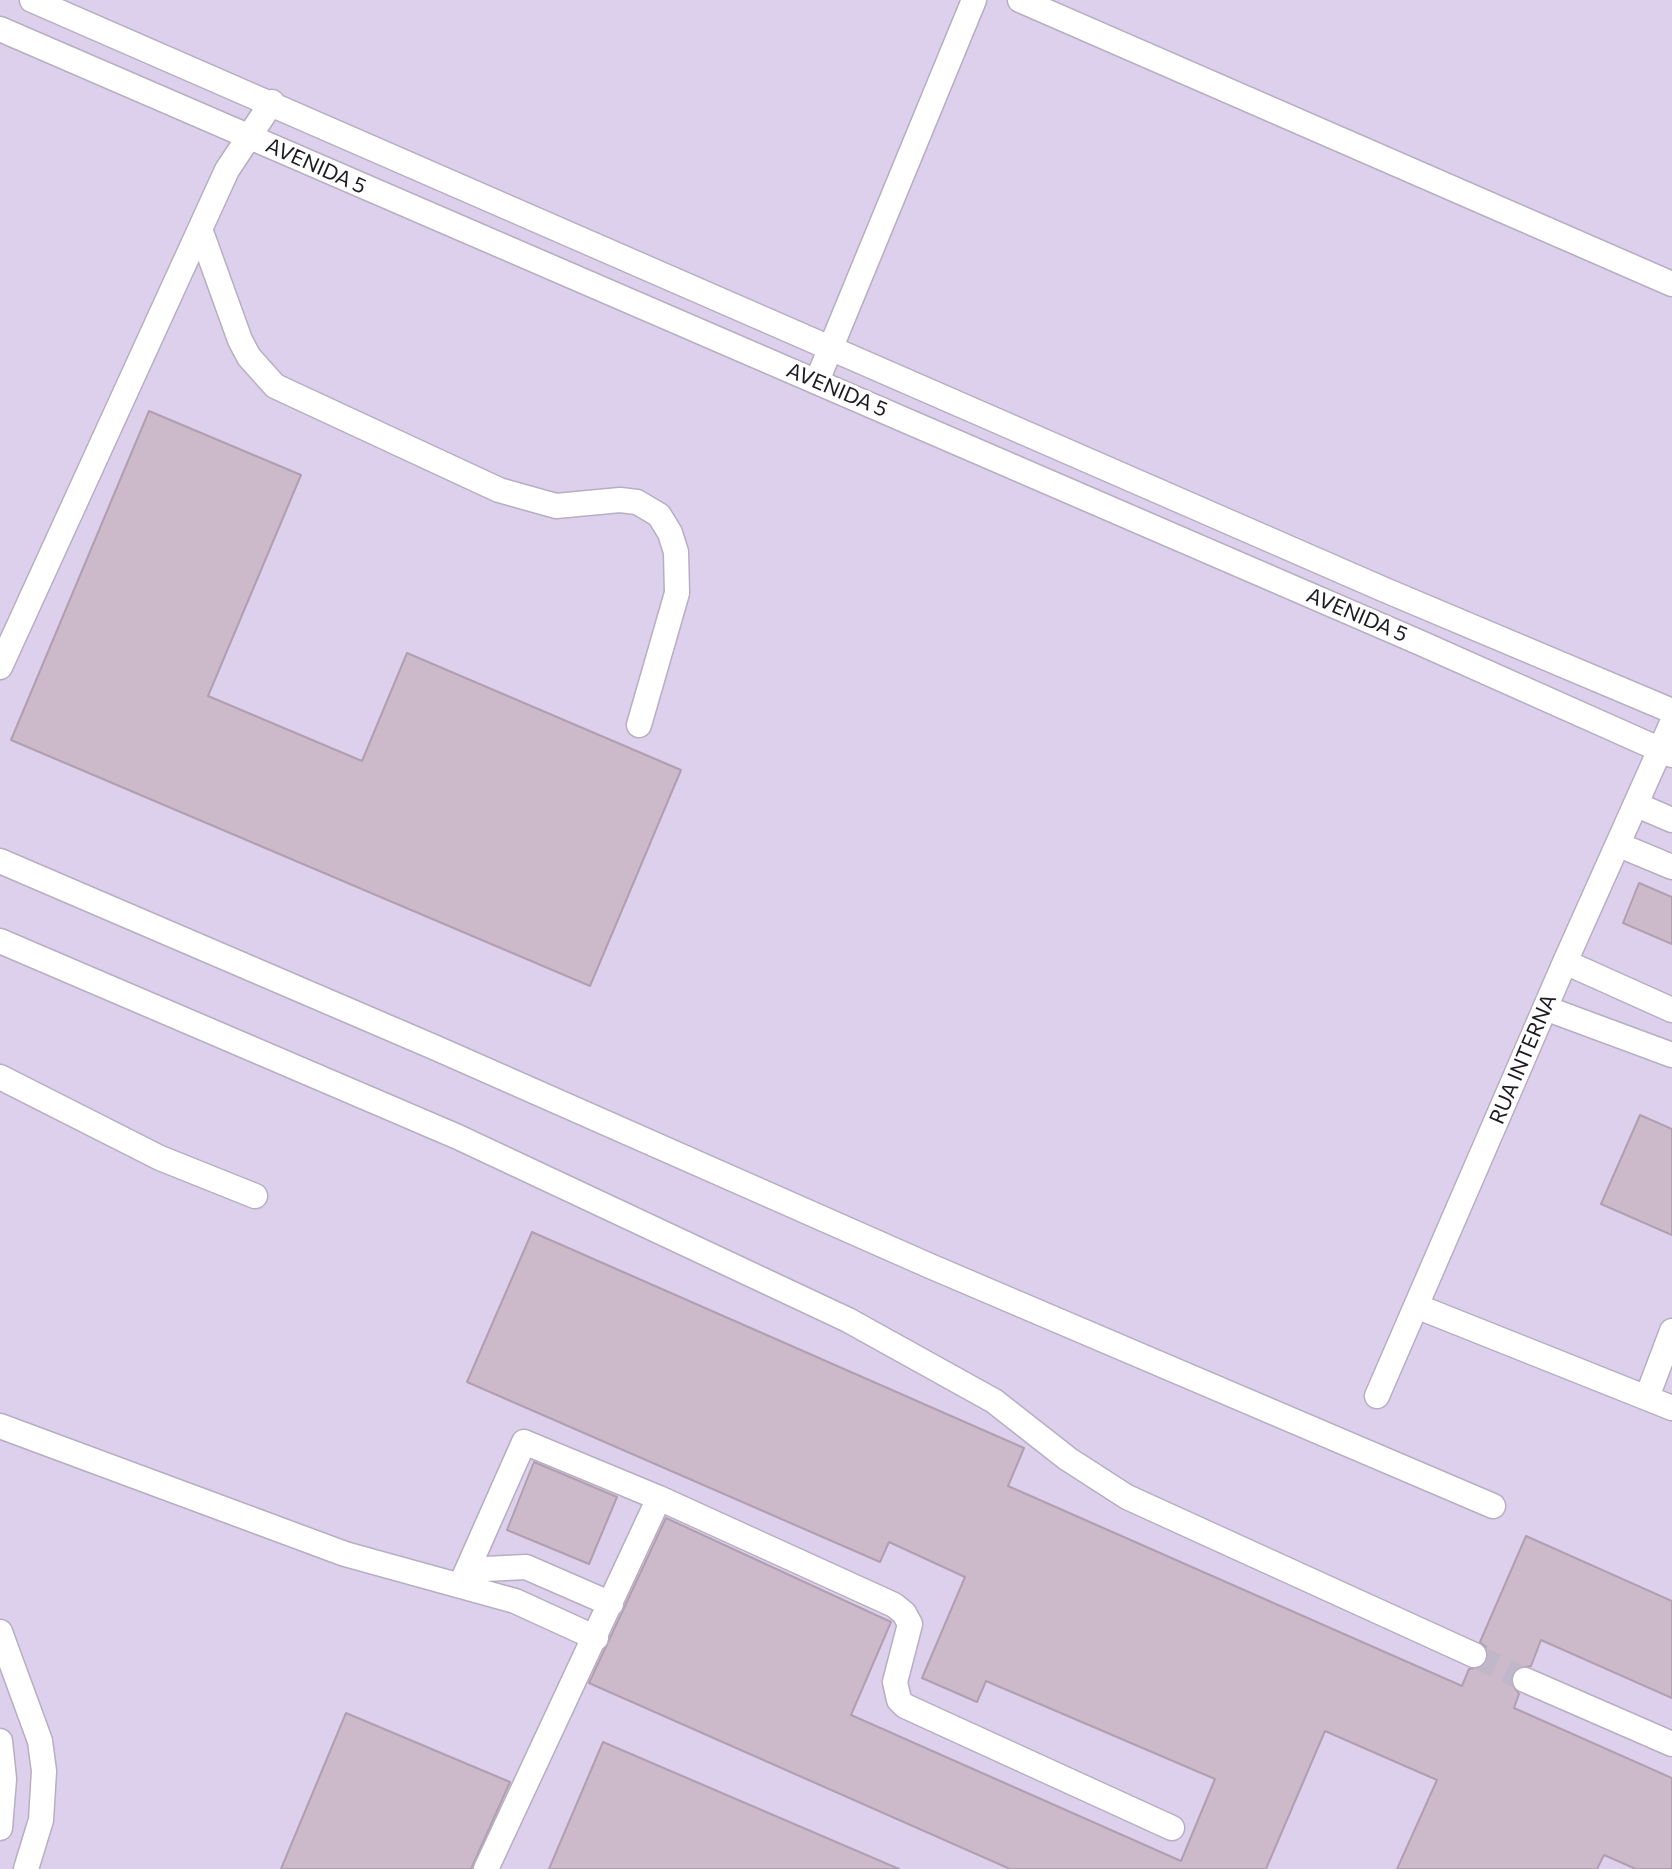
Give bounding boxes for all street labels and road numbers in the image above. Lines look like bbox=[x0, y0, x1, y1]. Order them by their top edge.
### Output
street label: AVENIDA 5 bbox=[262, 133, 370, 199]
street label: AVENIDA 5 bbox=[783, 358, 891, 422]
street label: AVENIDA 5 bbox=[1303, 583, 1411, 647]
street label: RUA INTERNA bbox=[1484, 990, 1562, 1128]

